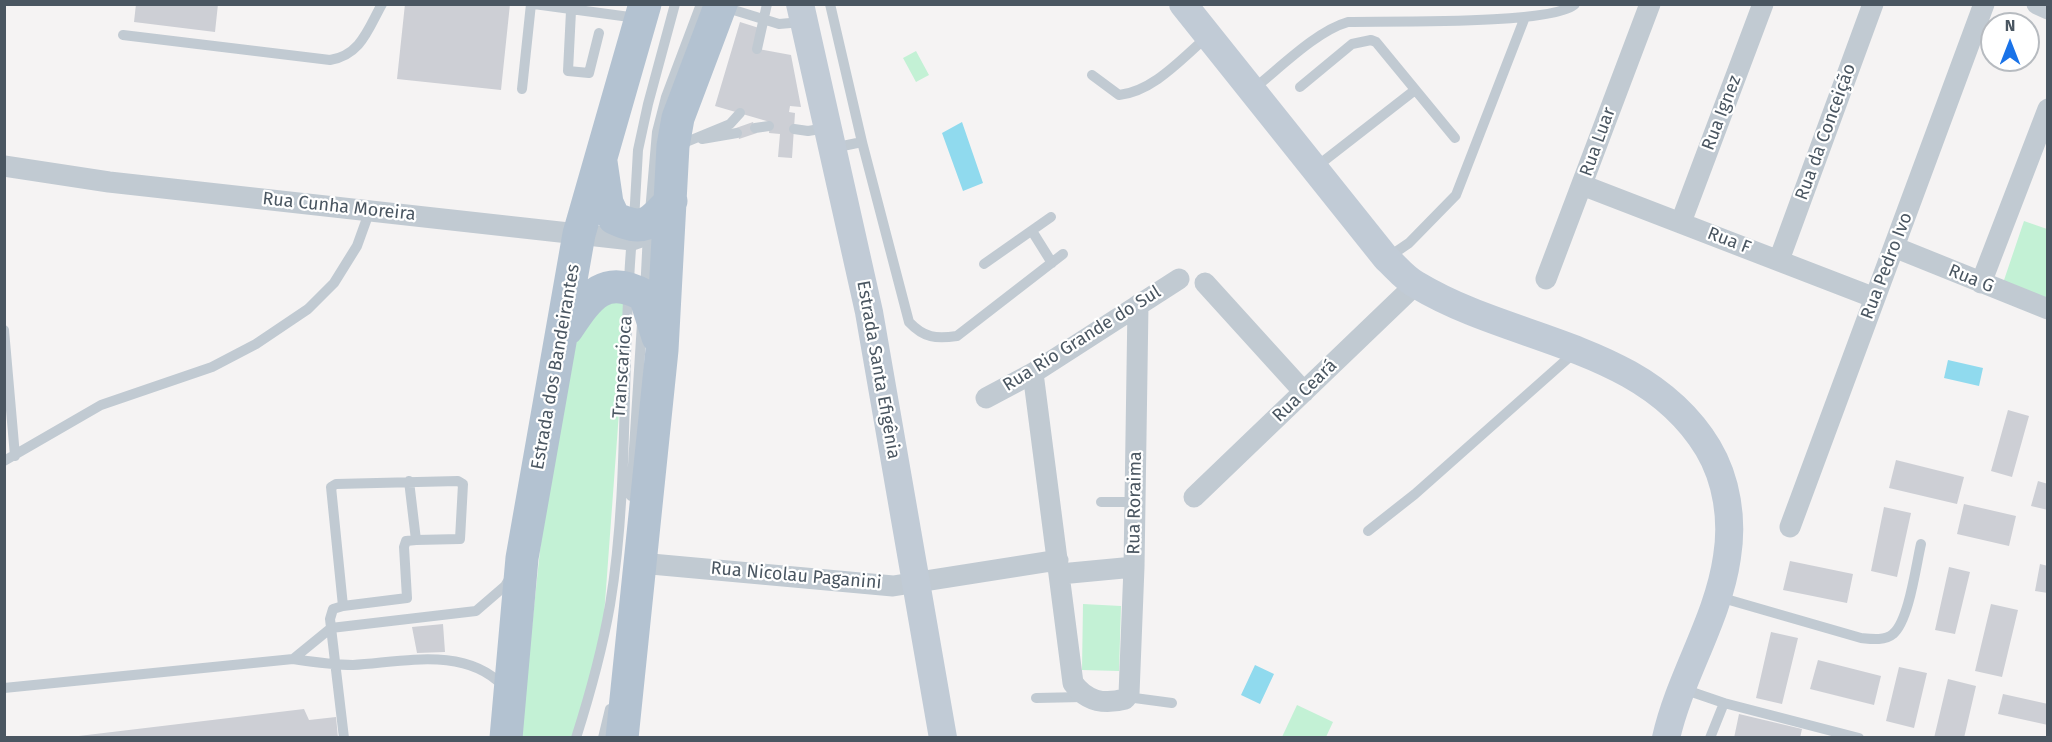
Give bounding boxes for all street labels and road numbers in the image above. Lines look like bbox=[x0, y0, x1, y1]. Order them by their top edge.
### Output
street label: Rua da Conceição bbox=[1791, 61, 1861, 203]
street label: Rua Ignez bbox=[1698, 72, 1746, 154]
street label: Rua Luar bbox=[1576, 105, 1620, 179]
street label: Rua Cunha Moreira bbox=[261, 188, 417, 226]
street label: Rua Pedro Ivo bbox=[1857, 210, 1917, 322]
street label: Rua F bbox=[1704, 223, 1754, 259]
street label: Rua G bbox=[1945, 260, 1997, 298]
street label: Estrada dos Bandeirantes bbox=[527, 263, 585, 471]
street label: Estrada Santa Efigênia bbox=[852, 279, 904, 461]
street label: Rua Rio Grande do Sul bbox=[999, 282, 1165, 396]
street label: Transcarioca bbox=[609, 315, 637, 419]
street label: Rua Ceará bbox=[1268, 355, 1342, 427]
street label: Rua Roraima bbox=[1123, 451, 1147, 555]
street label: Rua Nicolau Paganini bbox=[710, 558, 882, 594]

